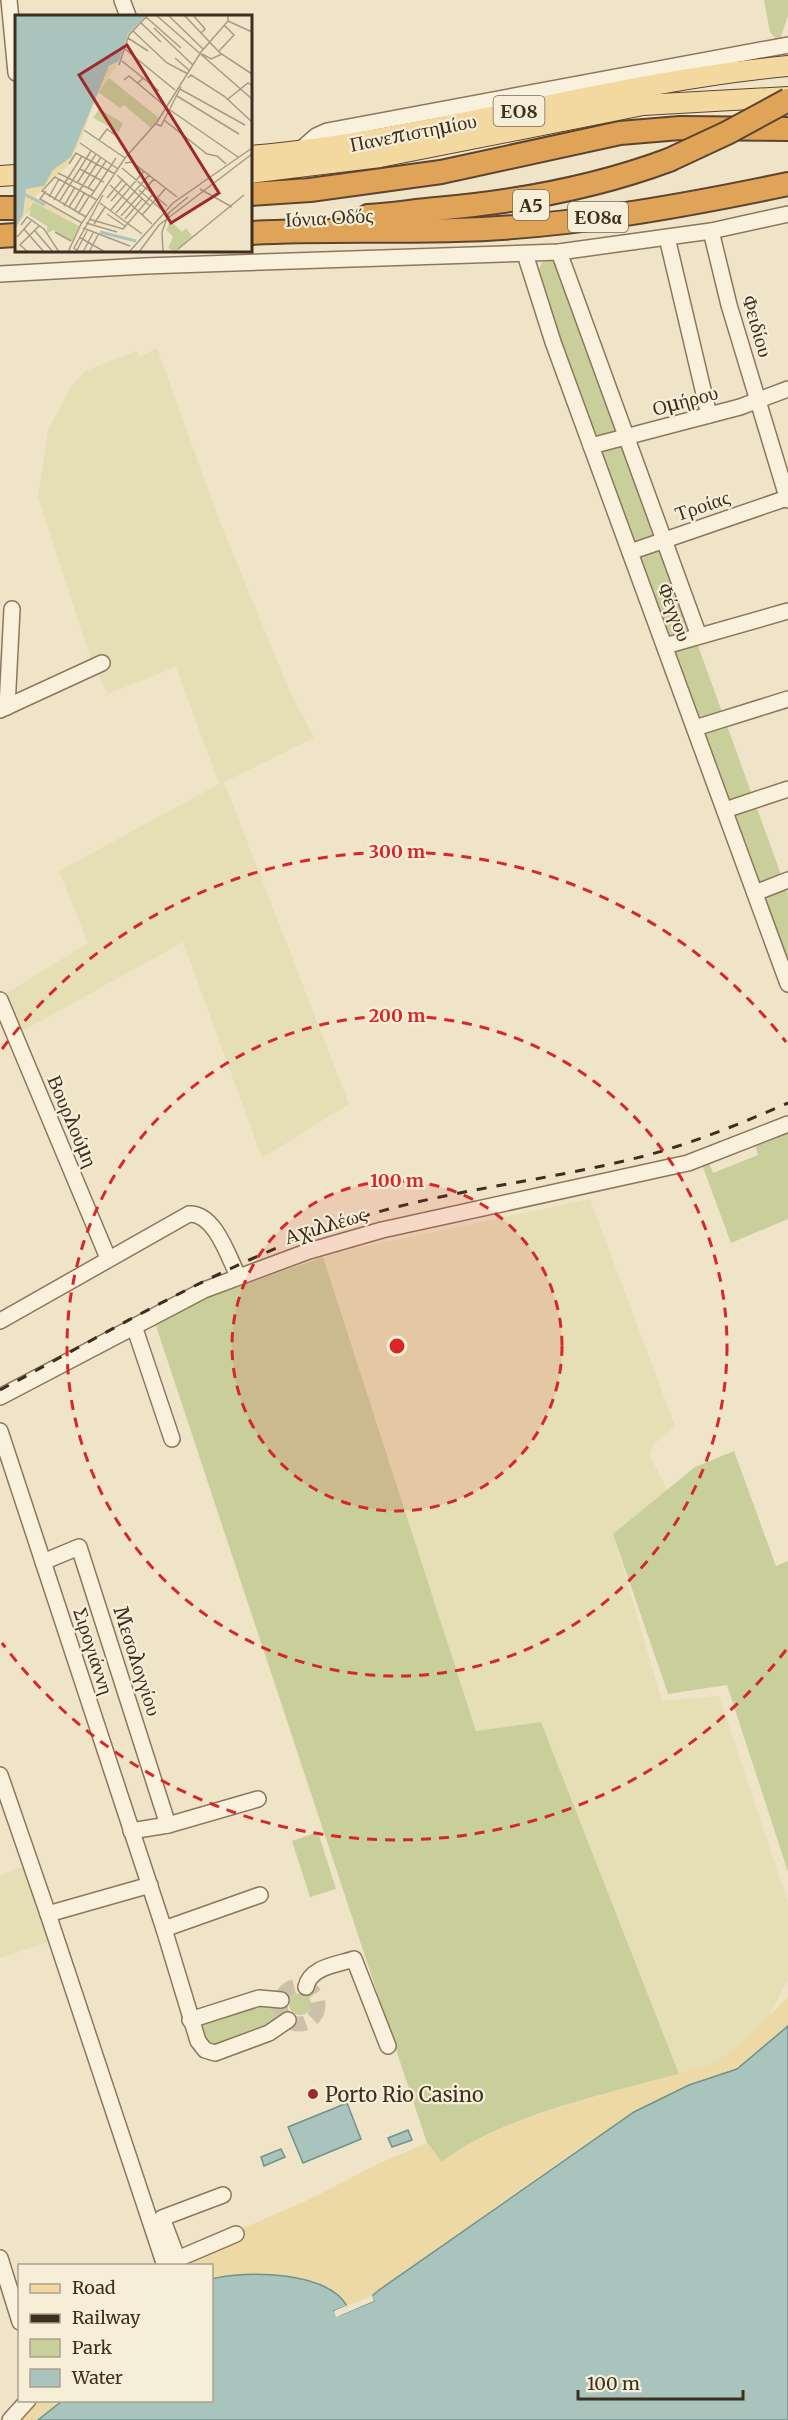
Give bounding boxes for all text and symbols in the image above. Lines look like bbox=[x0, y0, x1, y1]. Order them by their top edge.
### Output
inset map bbox=[15, 15, 252, 252]
road number: ΕΟ8 bbox=[494, 96, 544, 126]
street label: Πανεπιστημίου bbox=[347, 107, 479, 157]
road number: Α5 bbox=[513, 190, 549, 220]
street label: Ιόνια Οδός bbox=[284, 202, 374, 232]
road number: ΕΟ8α bbox=[568, 202, 628, 232]
street label: Φειδίου bbox=[737, 292, 779, 360]
street label: Ομήρου bbox=[649, 379, 721, 421]
street label: Τροίας bbox=[671, 484, 733, 526]
street label: Φέγγου bbox=[652, 579, 698, 645]
text: 300 m bbox=[369, 840, 425, 863]
text: 200 m bbox=[369, 1004, 425, 1027]
street label: Βουρλούμη bbox=[42, 1071, 104, 1171]
text: 100 m bbox=[370, 1169, 424, 1192]
street label: Αχιλλέως bbox=[281, 1201, 369, 1249]
centre of rings bbox=[387, 1336, 407, 1356]
street label: Μεσολογγίου bbox=[109, 1603, 167, 1719]
street label: Σιρογιάννη bbox=[68, 1604, 120, 1698]
place label: Porto Rio Casino bbox=[325, 2082, 484, 2107]
marker: Porto Rio Casino bbox=[306, 2087, 320, 2101]
legend bbox=[18, 2264, 213, 2402]
text: Road bbox=[72, 2276, 116, 2299]
text: Railway bbox=[72, 2306, 141, 2329]
text: Park bbox=[72, 2336, 113, 2359]
scale bar bbox=[578, 2363, 743, 2401]
text: Water bbox=[71, 2366, 123, 2389]
text: 100 m bbox=[587, 2372, 640, 2395]

